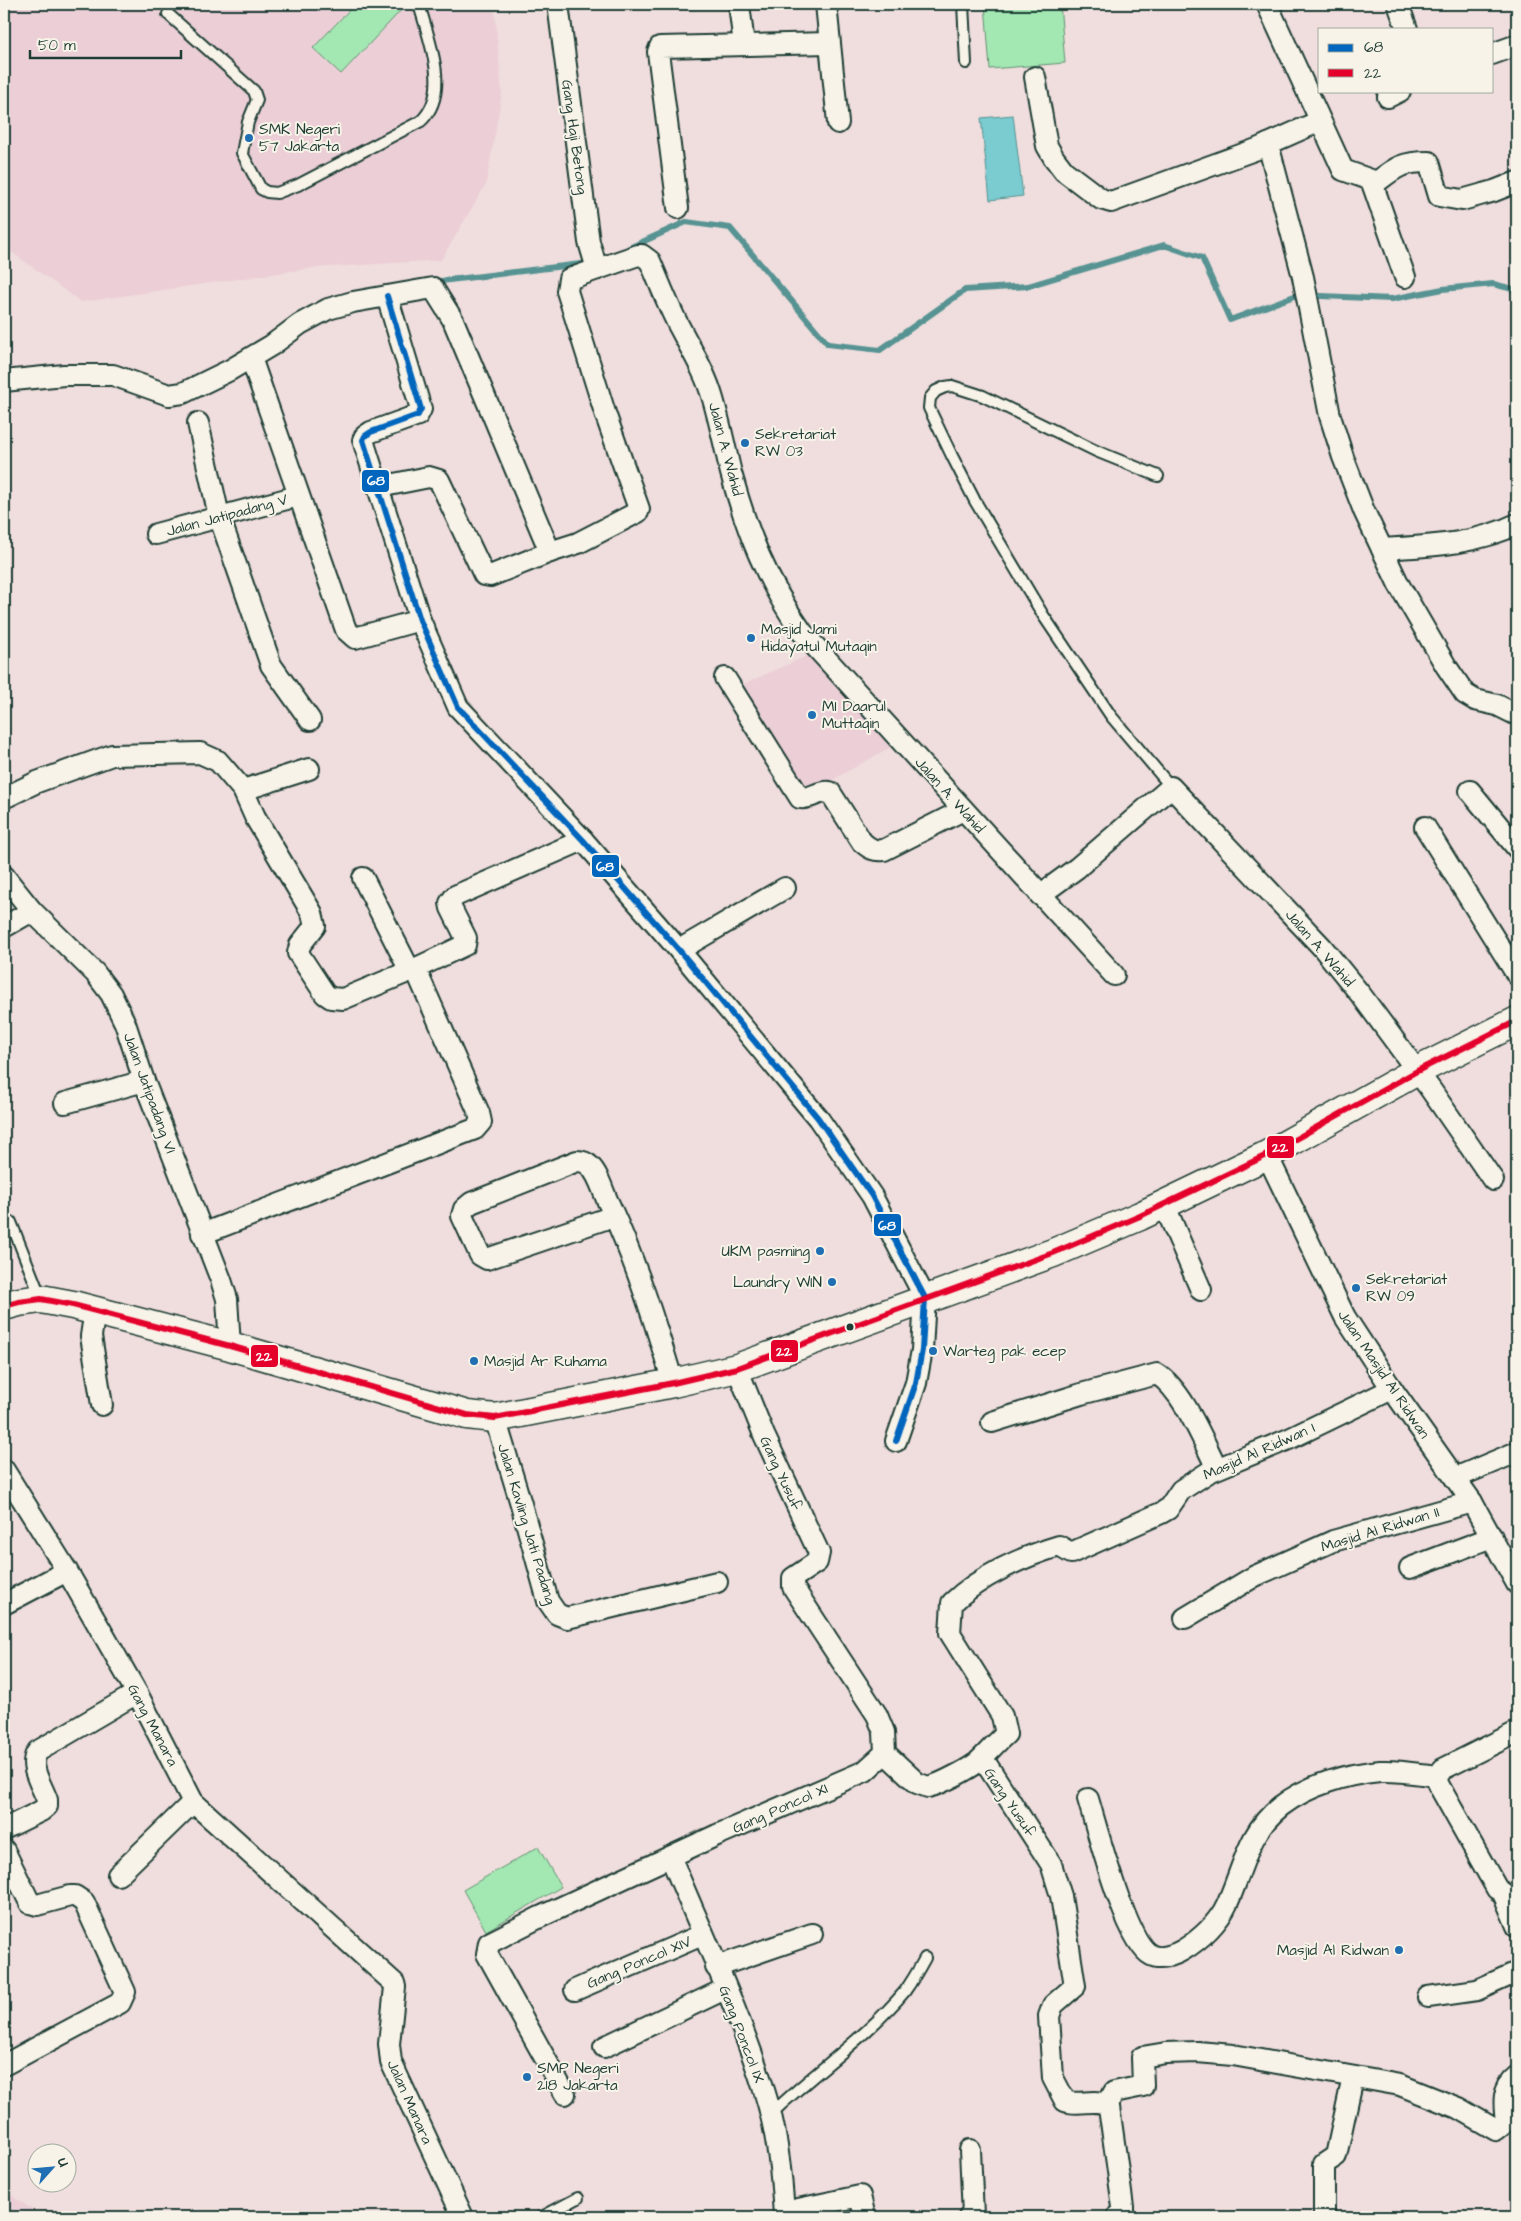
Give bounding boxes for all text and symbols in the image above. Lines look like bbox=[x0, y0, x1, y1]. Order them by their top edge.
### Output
scale bar bbox=[30, 28, 181, 60]
legend bbox=[1318, 28, 1494, 92]
text: 50 m bbox=[38, 35, 76, 56]
text: 68 bbox=[1364, 37, 1383, 58]
text: 22 bbox=[1364, 63, 1382, 84]
street label: Gang Haji Betong bbox=[555, 78, 593, 196]
place label: SMK Negeri 57 Jakarta bbox=[259, 119, 341, 157]
marker: SMK Negeri 57 Jakarta bbox=[243, 132, 255, 144]
street label: Jalan A. Wahid bbox=[703, 400, 748, 498]
place label: Sekretariat RW 03 bbox=[755, 424, 836, 462]
marker: Sekretariat RW 03 bbox=[739, 437, 751, 449]
line badge: 68 bbox=[361, 469, 390, 493]
text: 68 bbox=[367, 471, 385, 491]
street label: Jalan Jatipadang V bbox=[164, 489, 291, 543]
place label: Masjid Jami Hidayatul Mutaqin bbox=[761, 619, 877, 658]
marker: Masjid Jami Hidayatul Mutaqin bbox=[745, 632, 757, 644]
place label: MI Daarul Muttaqin bbox=[822, 696, 886, 734]
marker: MI Daarul Muttaqin bbox=[806, 709, 818, 721]
street label: Jalan A. Wahid bbox=[910, 753, 990, 838]
line badge: 68 bbox=[591, 854, 620, 878]
text: 68 bbox=[596, 857, 614, 877]
street label: Jalan A. Wahid bbox=[1280, 905, 1359, 992]
street label: Jalan Jatipadang VI bbox=[117, 1030, 181, 1157]
line badge: 22 bbox=[1266, 1135, 1295, 1159]
text: 22 bbox=[1271, 1138, 1289, 1158]
line badge: 68 bbox=[873, 1213, 902, 1237]
text: 68 bbox=[878, 1216, 896, 1236]
place label: UKM pasming bbox=[721, 1241, 810, 1263]
marker: UKM pasming bbox=[814, 1245, 826, 1257]
place label: Sekretariat RW 09 bbox=[1366, 1269, 1447, 1307]
place label: Laundry WIN bbox=[733, 1272, 822, 1294]
marker: Laundry WIN bbox=[826, 1276, 838, 1288]
marker: Sekretariat RW 09 bbox=[1350, 1282, 1362, 1294]
street label: Jalan Masjid Al Ridwan bbox=[1333, 1306, 1435, 1443]
unlabelled marker bbox=[845, 1322, 855, 1332]
line badge: 22 bbox=[770, 1339, 799, 1363]
place label: Warteg pak ecep bbox=[943, 1341, 1066, 1363]
text: 22 bbox=[775, 1342, 793, 1362]
line badge: 22 bbox=[250, 1344, 279, 1368]
marker: Warteg pak ecep bbox=[927, 1345, 939, 1357]
text: 22 bbox=[255, 1347, 273, 1367]
place label: Masjid Ar Ruhama bbox=[484, 1351, 607, 1372]
marker: Masjid Ar Ruhama bbox=[468, 1355, 480, 1367]
street label: Masjid Al Ridwan I bbox=[1200, 1417, 1318, 1486]
street label: Gang Yusuf bbox=[753, 1433, 807, 1514]
street label: Jalan Kavling Jati Padang bbox=[491, 1441, 561, 1608]
street label: Masjid Al Ridwan II bbox=[1318, 1502, 1442, 1557]
street label: Gang Manara bbox=[121, 1680, 183, 1771]
street label: Gang Yusuf bbox=[978, 1764, 1040, 1842]
street label: Gang Poncol XI bbox=[729, 1778, 832, 1840]
street label: Gang Poncol XIV bbox=[584, 1931, 696, 1995]
place label: Masjid Al Ridwan bbox=[1277, 1940, 1389, 1961]
marker: Masjid Al Ridwan bbox=[1393, 1944, 1405, 1956]
street label: Gang Poncol IX bbox=[712, 1983, 770, 2086]
street label: Jalan Manara bbox=[382, 2057, 438, 2148]
place label: SMP Negeri 218 Jakarta bbox=[537, 2058, 619, 2096]
marker: SMP Negeri 218 Jakarta bbox=[521, 2071, 533, 2083]
north arrow bbox=[28, 2144, 78, 2194]
text: U bbox=[52, 2155, 73, 2171]

